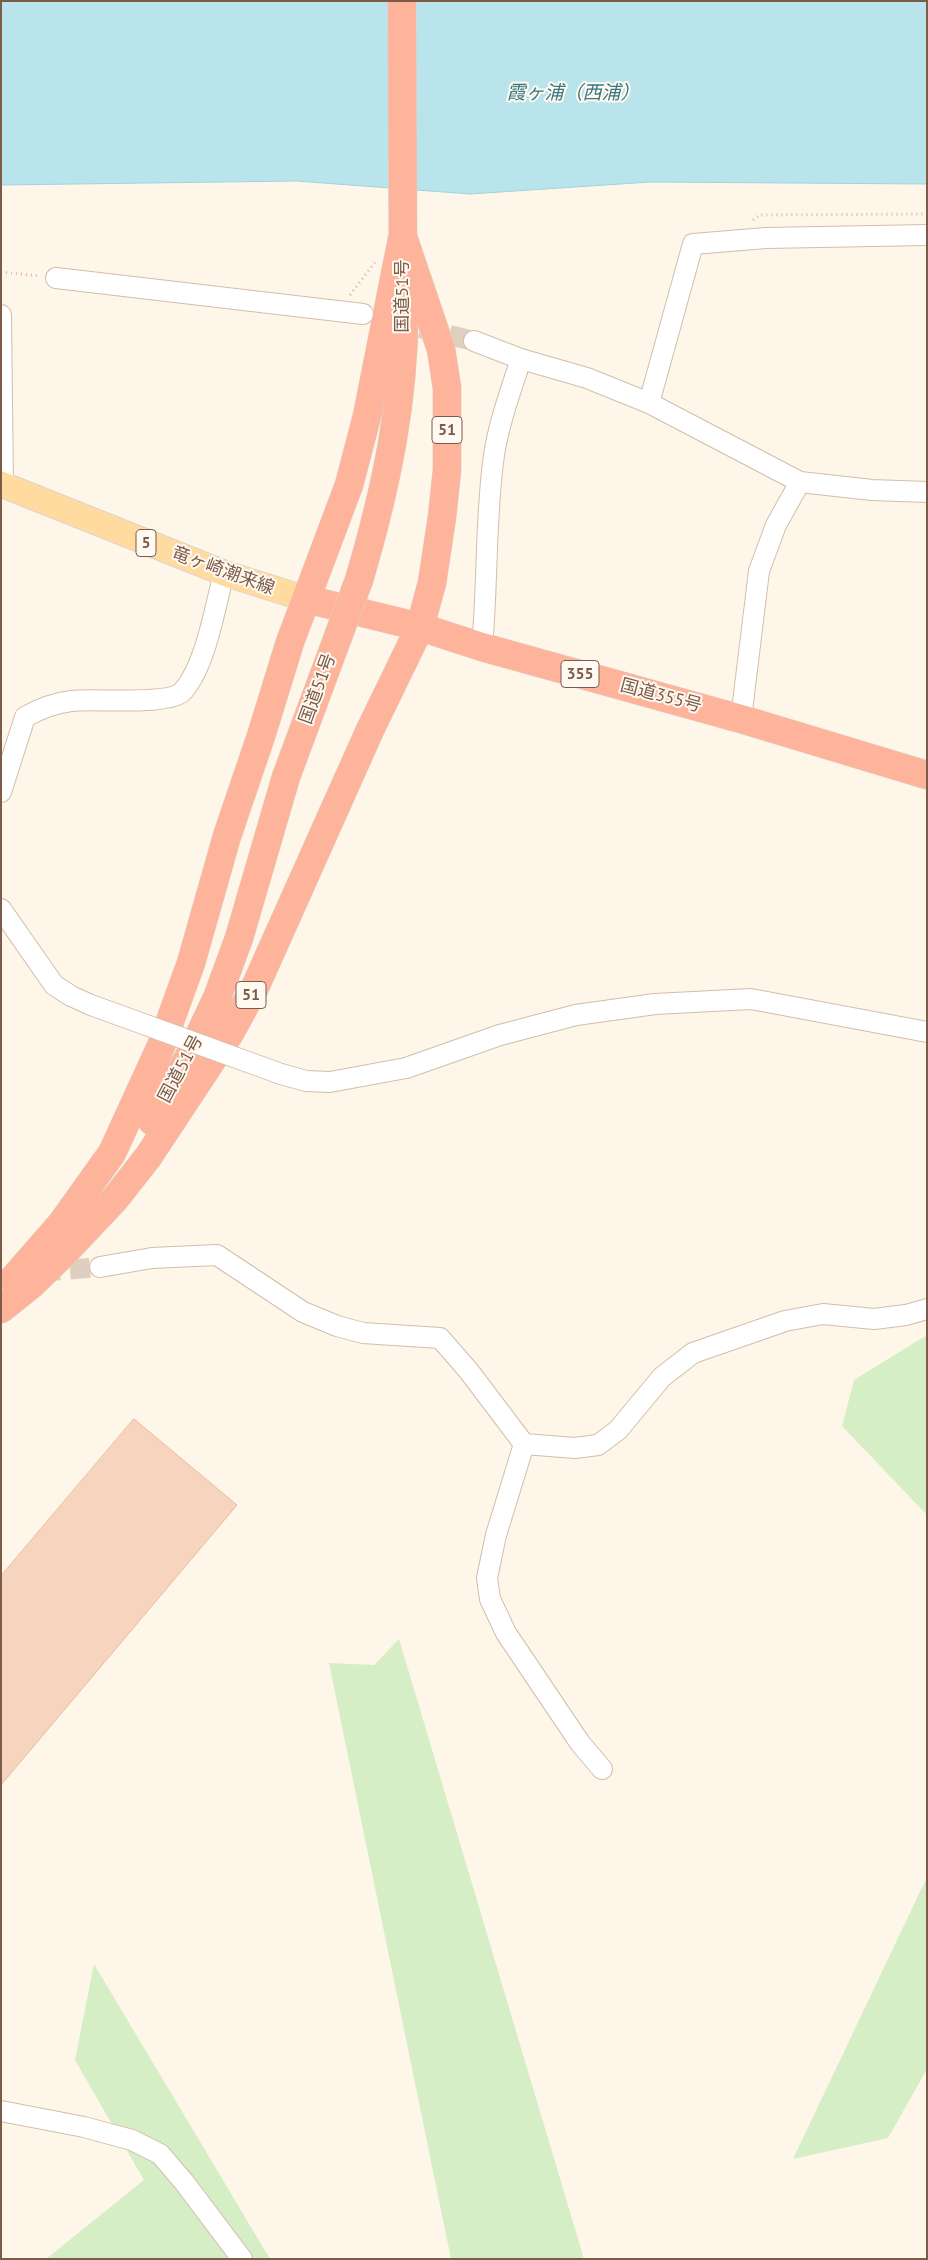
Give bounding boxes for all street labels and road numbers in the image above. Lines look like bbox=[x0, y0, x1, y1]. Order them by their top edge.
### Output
street label: 国道51号 bbox=[392, 259, 414, 333]
road number: 51 bbox=[432, 416, 462, 444]
road number: 5 bbox=[136, 530, 156, 556]
street label: 竜ヶ崎潮来線 bbox=[169, 542, 277, 600]
street label: 国道51号 bbox=[295, 651, 341, 727]
road number: 355 bbox=[561, 661, 599, 688]
street label: 国道355号 bbox=[618, 675, 704, 717]
road number: 51 bbox=[236, 982, 266, 1008]
street label: 国道51号 bbox=[154, 1031, 208, 1107]

